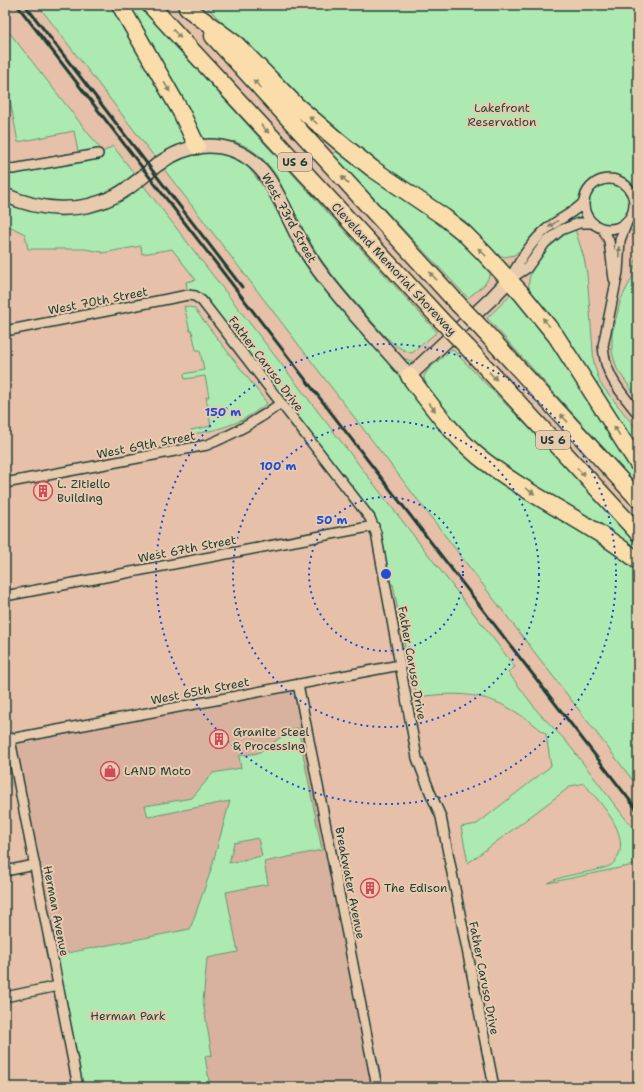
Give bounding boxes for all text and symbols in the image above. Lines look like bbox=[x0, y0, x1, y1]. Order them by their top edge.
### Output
one-way arrow bbox=[172, 29, 182, 39]
one-way arrow bbox=[252, 79, 262, 89]
one-way arrow bbox=[164, 82, 171, 93]
park label: Lakefront Reservation bbox=[468, 100, 536, 130]
one-way arrow bbox=[308, 115, 318, 125]
one-way arrow bbox=[260, 124, 270, 134]
road number: US 6 bbox=[278, 153, 312, 171]
street label: West 73rd Street bbox=[258, 170, 320, 266]
one-way arrow bbox=[340, 175, 350, 185]
street label: Cleveland Memorial Shoreway bbox=[328, 199, 460, 339]
one-way arrow bbox=[547, 220, 558, 228]
one-way arrow bbox=[616, 245, 622, 258]
one-way arrow bbox=[477, 247, 487, 257]
one-way arrow bbox=[428, 271, 438, 281]
street label: West 70th Street bbox=[47, 283, 149, 319]
street label: Father Caruso Drive bbox=[225, 313, 307, 415]
one-way arrow bbox=[541, 317, 550, 328]
one-way arrow bbox=[489, 371, 498, 381]
one-way arrow bbox=[428, 401, 437, 412]
text: 150 m bbox=[205, 404, 241, 420]
one-way arrow bbox=[560, 414, 569, 423]
one-way arrow bbox=[613, 426, 621, 436]
street label: West 69th Street bbox=[95, 428, 197, 462]
road number: US 6 bbox=[536, 431, 570, 449]
text: 100 m bbox=[260, 458, 297, 474]
one-way arrow bbox=[577, 466, 586, 477]
place label: L. Zitiello Building bbox=[57, 476, 110, 506]
building icon: L. Zitiello Building bbox=[32, 480, 54, 502]
one-way arrow bbox=[525, 487, 535, 495]
text: 50 m bbox=[317, 512, 348, 528]
street label: West 67th Street bbox=[136, 532, 238, 566]
centre of rings bbox=[379, 567, 393, 581]
street label: Father Caruso Drive bbox=[394, 605, 430, 721]
street label: West 65th Street bbox=[149, 674, 251, 708]
place label: Granite Steel & Processing bbox=[233, 724, 310, 754]
building icon: Granite Steel & Processing bbox=[208, 728, 230, 750]
shop icon: LAND Moto bbox=[99, 760, 121, 782]
place label: LAND Moto bbox=[124, 763, 191, 779]
street label: Breakwater Avenue bbox=[331, 826, 369, 941]
street label: Herman Avenue bbox=[39, 864, 73, 958]
building icon: The Edison bbox=[359, 877, 381, 899]
place label: The Edison bbox=[384, 880, 447, 896]
street label: Father Caruso Drive bbox=[465, 920, 503, 1036]
park label: Herman Park bbox=[90, 1008, 166, 1024]

